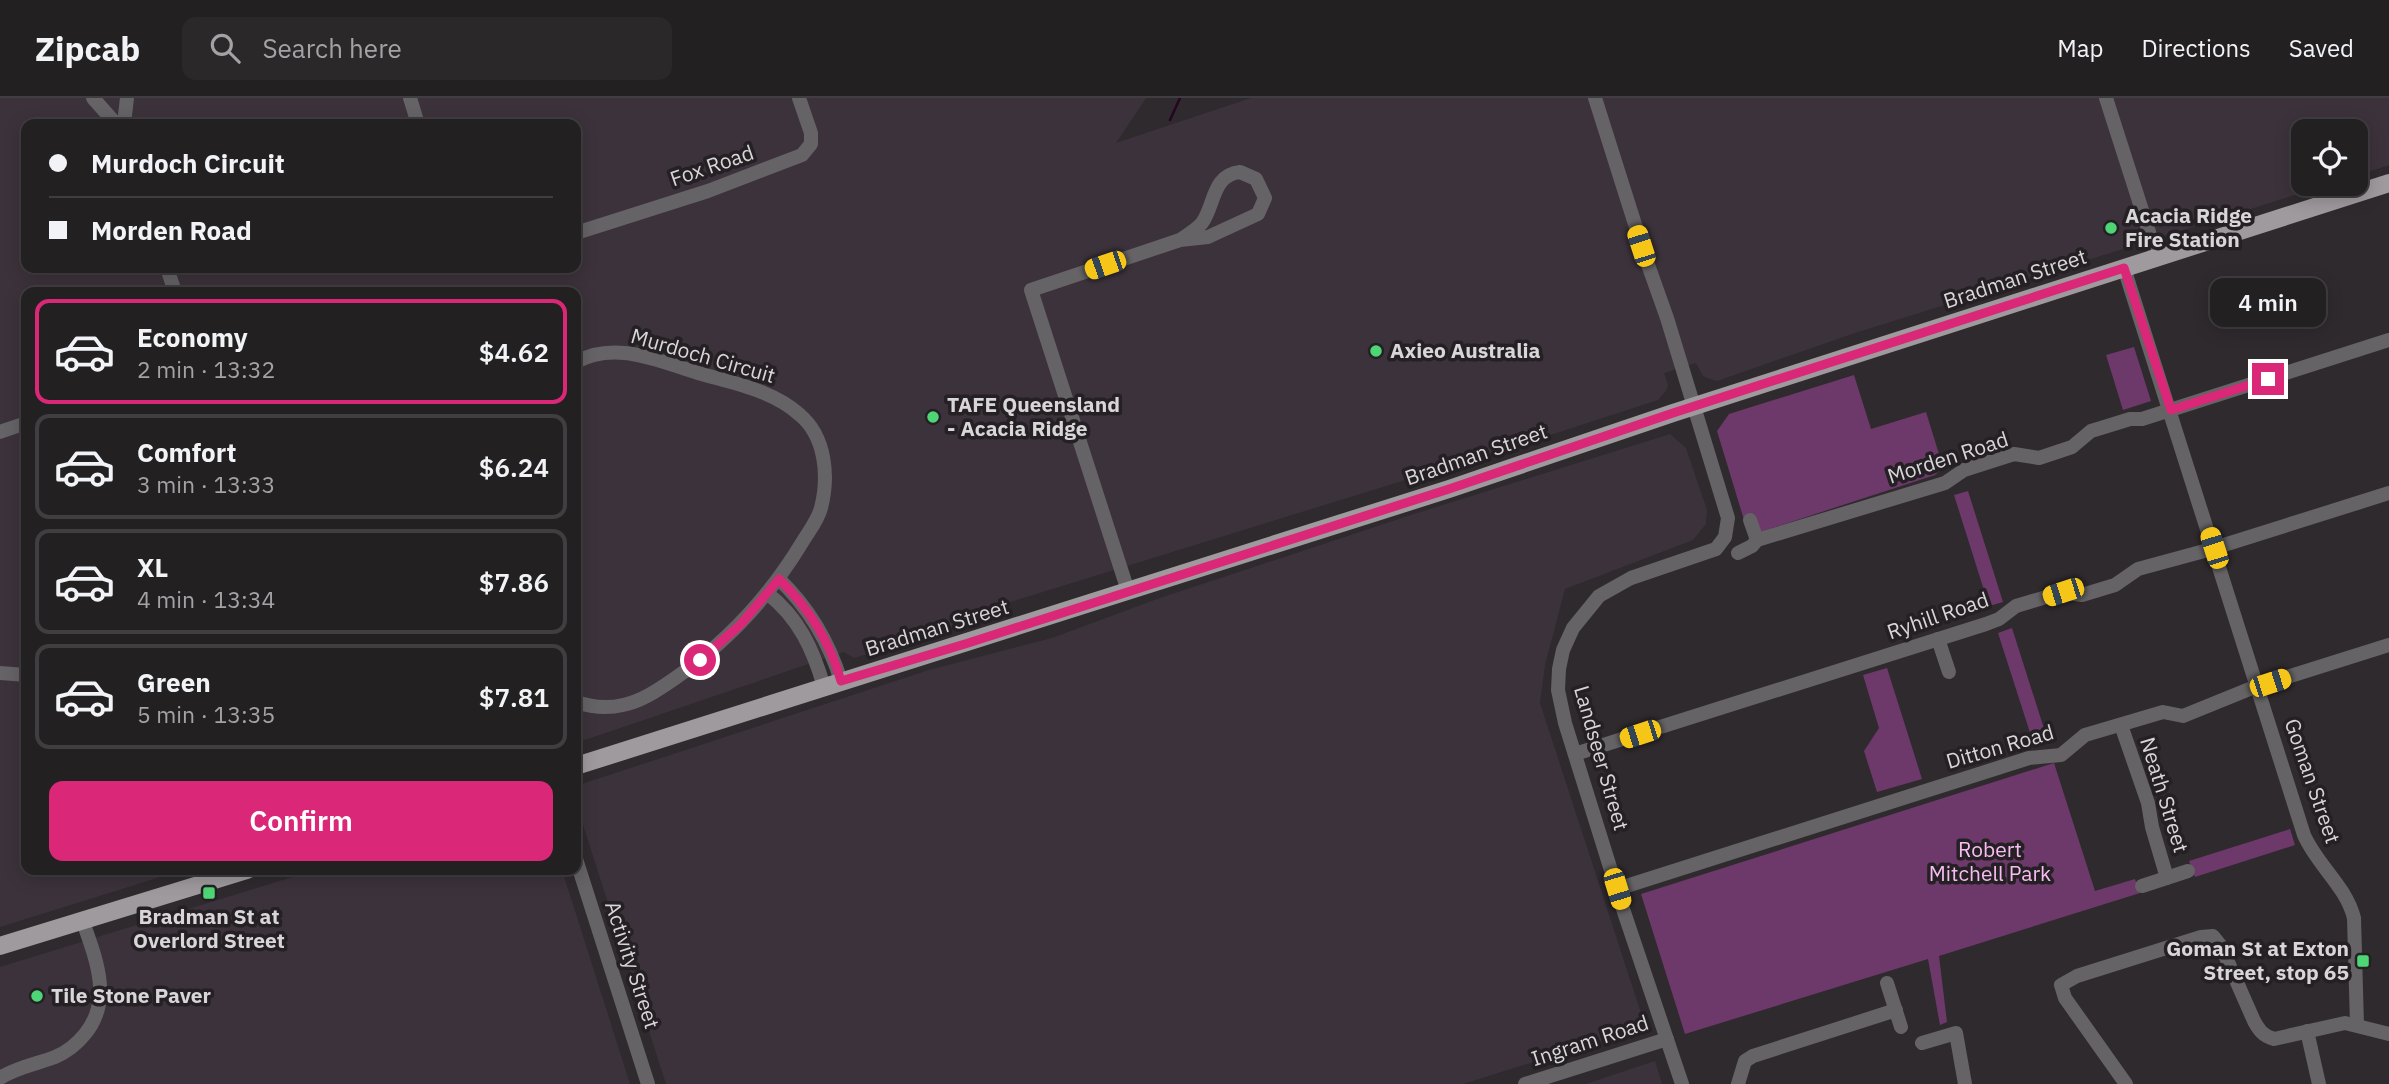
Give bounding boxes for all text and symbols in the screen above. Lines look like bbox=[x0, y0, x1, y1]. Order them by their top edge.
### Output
search box bbox=[182, 17, 672, 80]
text: Zipcab bbox=[35, 27, 140, 70]
icon: search bbox=[206, 29, 244, 67]
text: Search here bbox=[262, 31, 402, 65]
text: Map bbox=[2057, 32, 2103, 64]
text: Directions bbox=[2141, 32, 2251, 64]
text: Saved bbox=[2289, 32, 2354, 64]
map controls bbox=[2291, 119, 2368, 196]
button: locate bbox=[2291, 119, 2368, 196]
street label: Fox Road bbox=[666, 138, 757, 192]
text: Murdoch Circuit bbox=[91, 146, 285, 180]
place label: Acacia Ridge Fire Station bbox=[2125, 201, 2252, 253]
text: Morden Road bbox=[91, 213, 252, 247]
marker: Acacia Ridge Fire Station bbox=[2103, 220, 2119, 236]
car bbox=[1625, 223, 1658, 269]
street label: Bradman Street bbox=[1940, 242, 2090, 314]
car bbox=[1082, 248, 1129, 282]
callout: 4 min bbox=[2210, 278, 2326, 327]
text: 4 min bbox=[2238, 287, 2298, 317]
icon: car bbox=[53, 320, 116, 383]
text: Economy bbox=[137, 320, 248, 354]
street label: Murdoch Circuit bbox=[628, 321, 779, 389]
text: $4.62 bbox=[479, 335, 549, 369]
place label: Axieo Australia bbox=[1390, 336, 1541, 364]
marker: Axieo Australia bbox=[1368, 343, 1384, 359]
text: 2 min · 13:32 bbox=[137, 354, 275, 384]
route end bbox=[2252, 363, 2284, 395]
place label: TAFE Queensland - Acacia Ridge bbox=[947, 390, 1120, 442]
marker: TAFE Queensland - Acacia Ridge bbox=[925, 409, 941, 425]
street label: Bradman Street bbox=[1401, 417, 1551, 492]
street label: Morden Road bbox=[1884, 424, 2012, 490]
icon: car bbox=[53, 435, 116, 498]
text: Comfort bbox=[137, 435, 236, 469]
text: $6.24 bbox=[479, 450, 549, 484]
text: 3 min · 13:33 bbox=[137, 469, 275, 499]
car bbox=[2198, 525, 2231, 571]
icon: car bbox=[53, 550, 116, 613]
text: XL bbox=[137, 550, 168, 584]
text: $7.86 bbox=[479, 565, 549, 599]
car bbox=[2040, 576, 2087, 608]
text: 4 min · 13:34 bbox=[137, 584, 275, 614]
street label: Ryhill Road bbox=[1883, 585, 1992, 645]
street label: Bradman Street bbox=[861, 592, 1012, 662]
route start bbox=[684, 644, 716, 676]
icon: car bbox=[53, 665, 116, 728]
text: Green bbox=[137, 665, 211, 699]
car bbox=[2247, 667, 2294, 699]
text: $7.81 bbox=[479, 680, 549, 714]
street label: Landseer Street bbox=[1568, 682, 1636, 833]
text: 5 min · 13:35 bbox=[137, 699, 275, 729]
street label: Goman Street bbox=[2278, 714, 2347, 847]
street label: Ditton Road bbox=[1943, 717, 2057, 775]
car bbox=[1617, 718, 1664, 750]
street label: Neath Street bbox=[2134, 733, 2196, 856]
button: Confirm bbox=[49, 781, 553, 861]
park label: Robert Mitchell Park bbox=[1929, 835, 2051, 887]
car bbox=[1601, 866, 1634, 912]
marker: Bradman St at Overlord Street bbox=[201, 885, 217, 901]
street label: Activity Street bbox=[599, 897, 667, 1032]
place label: Bradman St at Overlord Street bbox=[133, 902, 285, 954]
place label: Goman St at Exton Street, stop 65 bbox=[2166, 934, 2349, 986]
marker: Goman St at Exton Street, stop 65 bbox=[2355, 953, 2371, 969]
place label: Tile Stone Paver bbox=[51, 981, 212, 1009]
marker: Tile Stone Paver bbox=[29, 988, 45, 1004]
street label: Ingram Road bbox=[1527, 1008, 1652, 1072]

